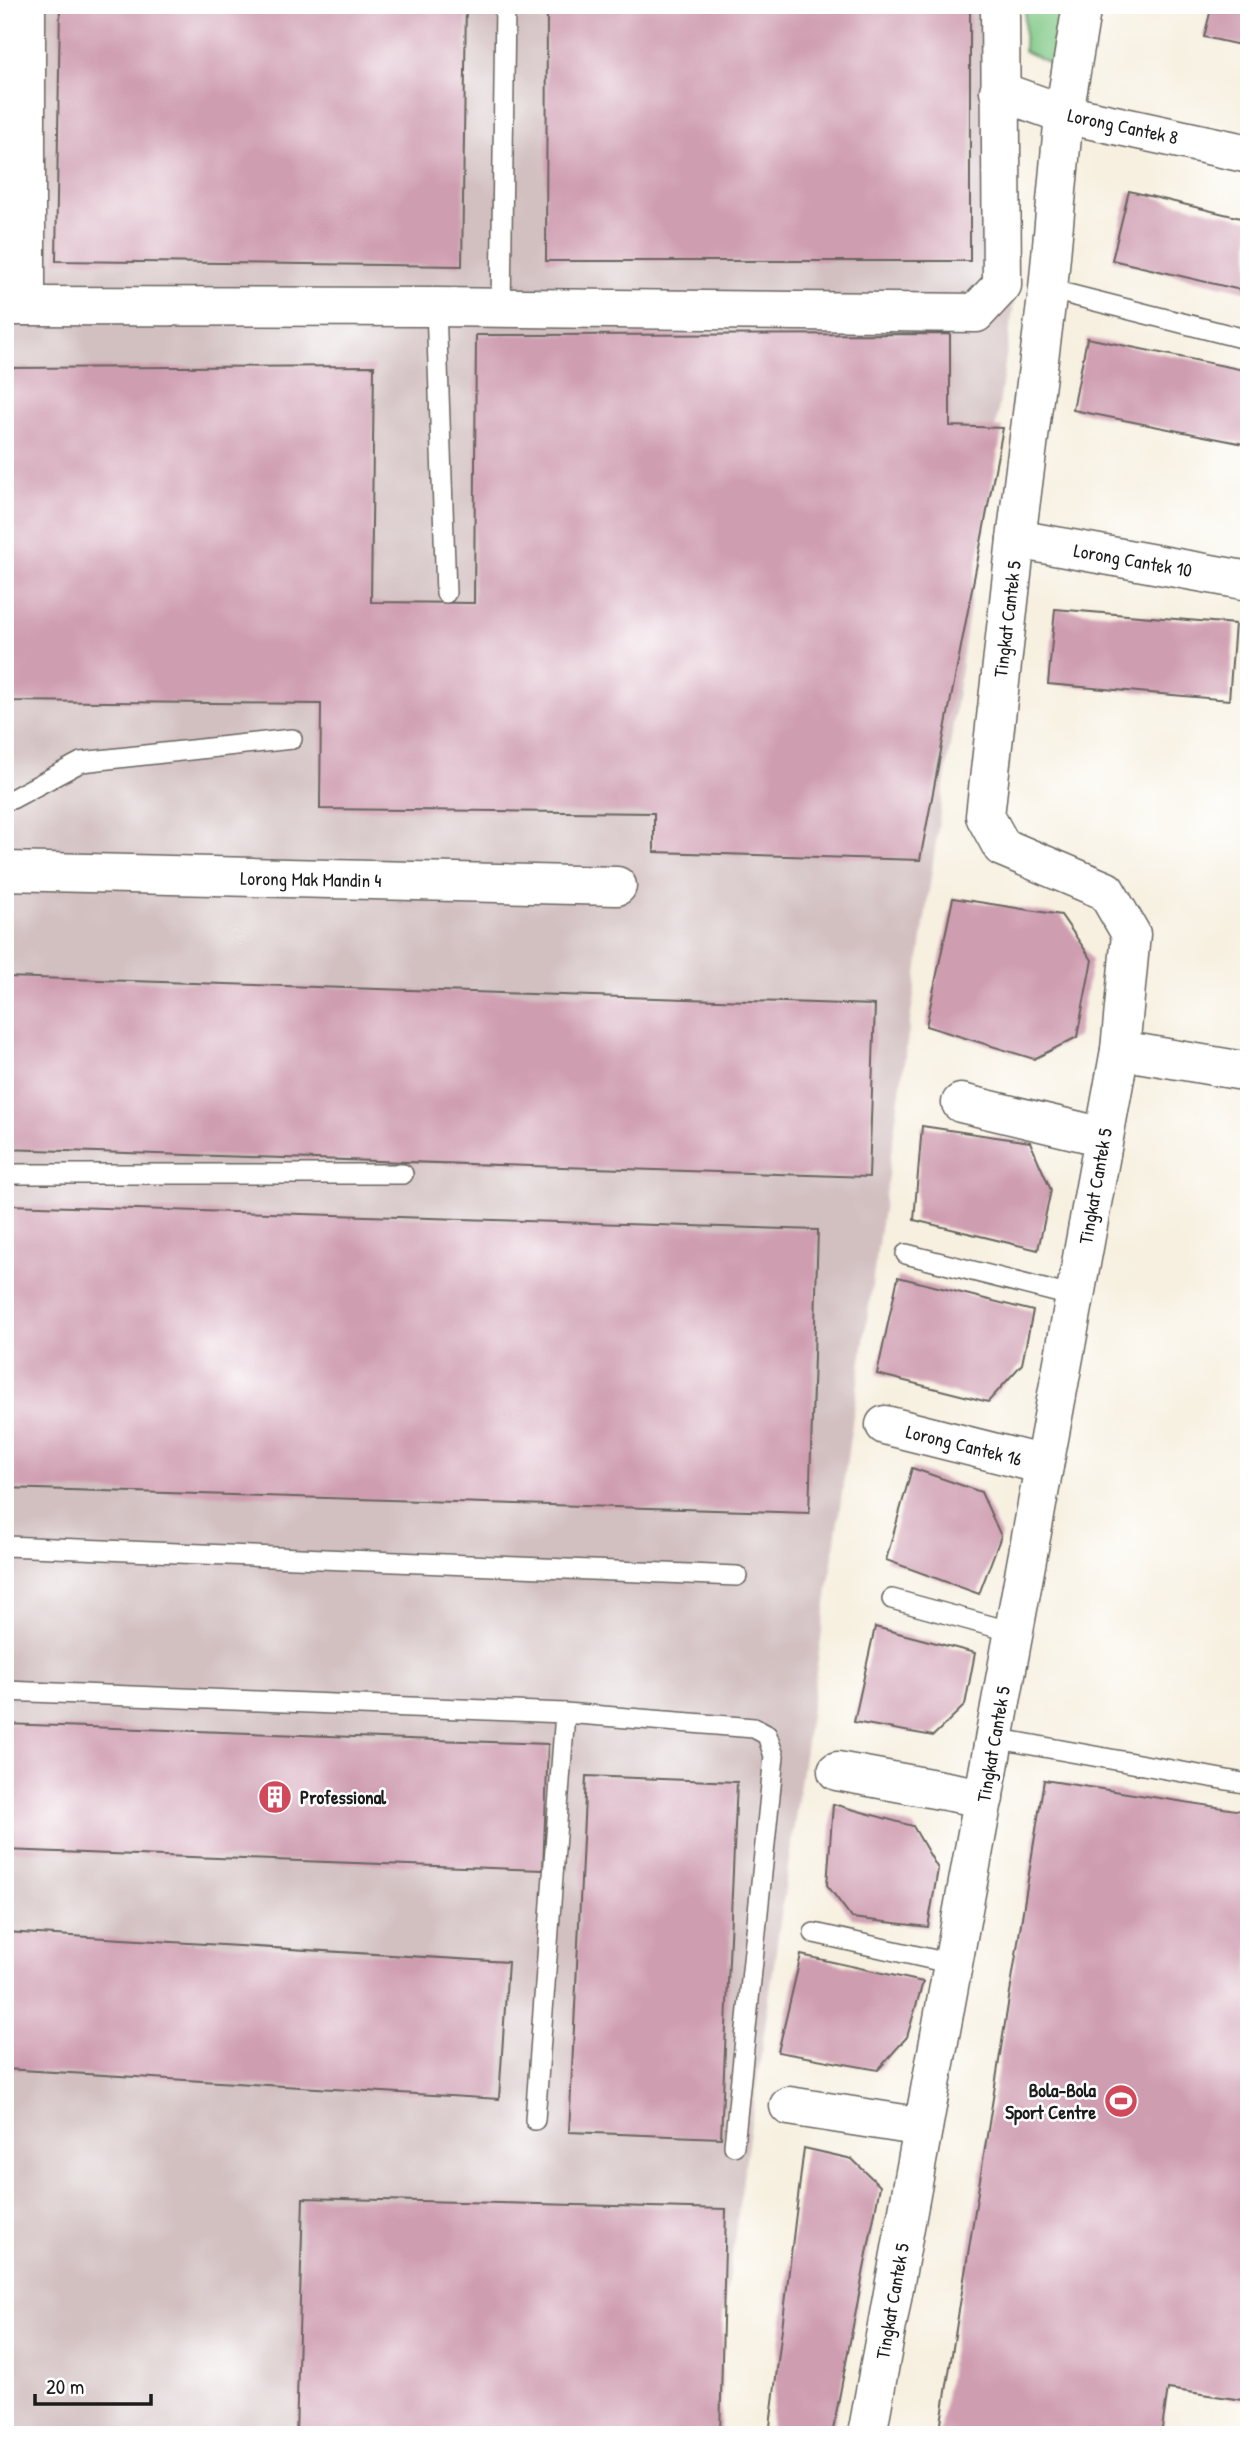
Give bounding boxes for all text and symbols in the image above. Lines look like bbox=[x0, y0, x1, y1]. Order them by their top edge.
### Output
street label: Lorong Cantek 8 bbox=[1065, 102, 1181, 150]
street label: Lorong Cantek 10 bbox=[1072, 537, 1194, 583]
street label: Tingkat Cantek 5 bbox=[987, 559, 1027, 679]
street label: Lorong Mak Mandin 4 bbox=[240, 865, 382, 893]
street label: Tingkat Cantek 5 bbox=[1072, 1126, 1118, 1246]
street label: Lorong Cantek 16 bbox=[903, 1418, 1025, 1472]
street label: Tingkat Cantek 5 bbox=[970, 1684, 1016, 1804]
building icon: Professional bbox=[256, 1778, 294, 1816]
place label: Professional bbox=[300, 1784, 387, 1810]
place label: Bola-Bola Sport Centre bbox=[1005, 2077, 1097, 2126]
sports icon: Bola-Bola Sport Centre bbox=[1102, 2082, 1140, 2120]
street label: Tingkat Cantek 5 bbox=[869, 2241, 915, 2361]
scale bar bbox=[35, 2363, 150, 2407]
text: 20 m bbox=[46, 2372, 84, 2401]

